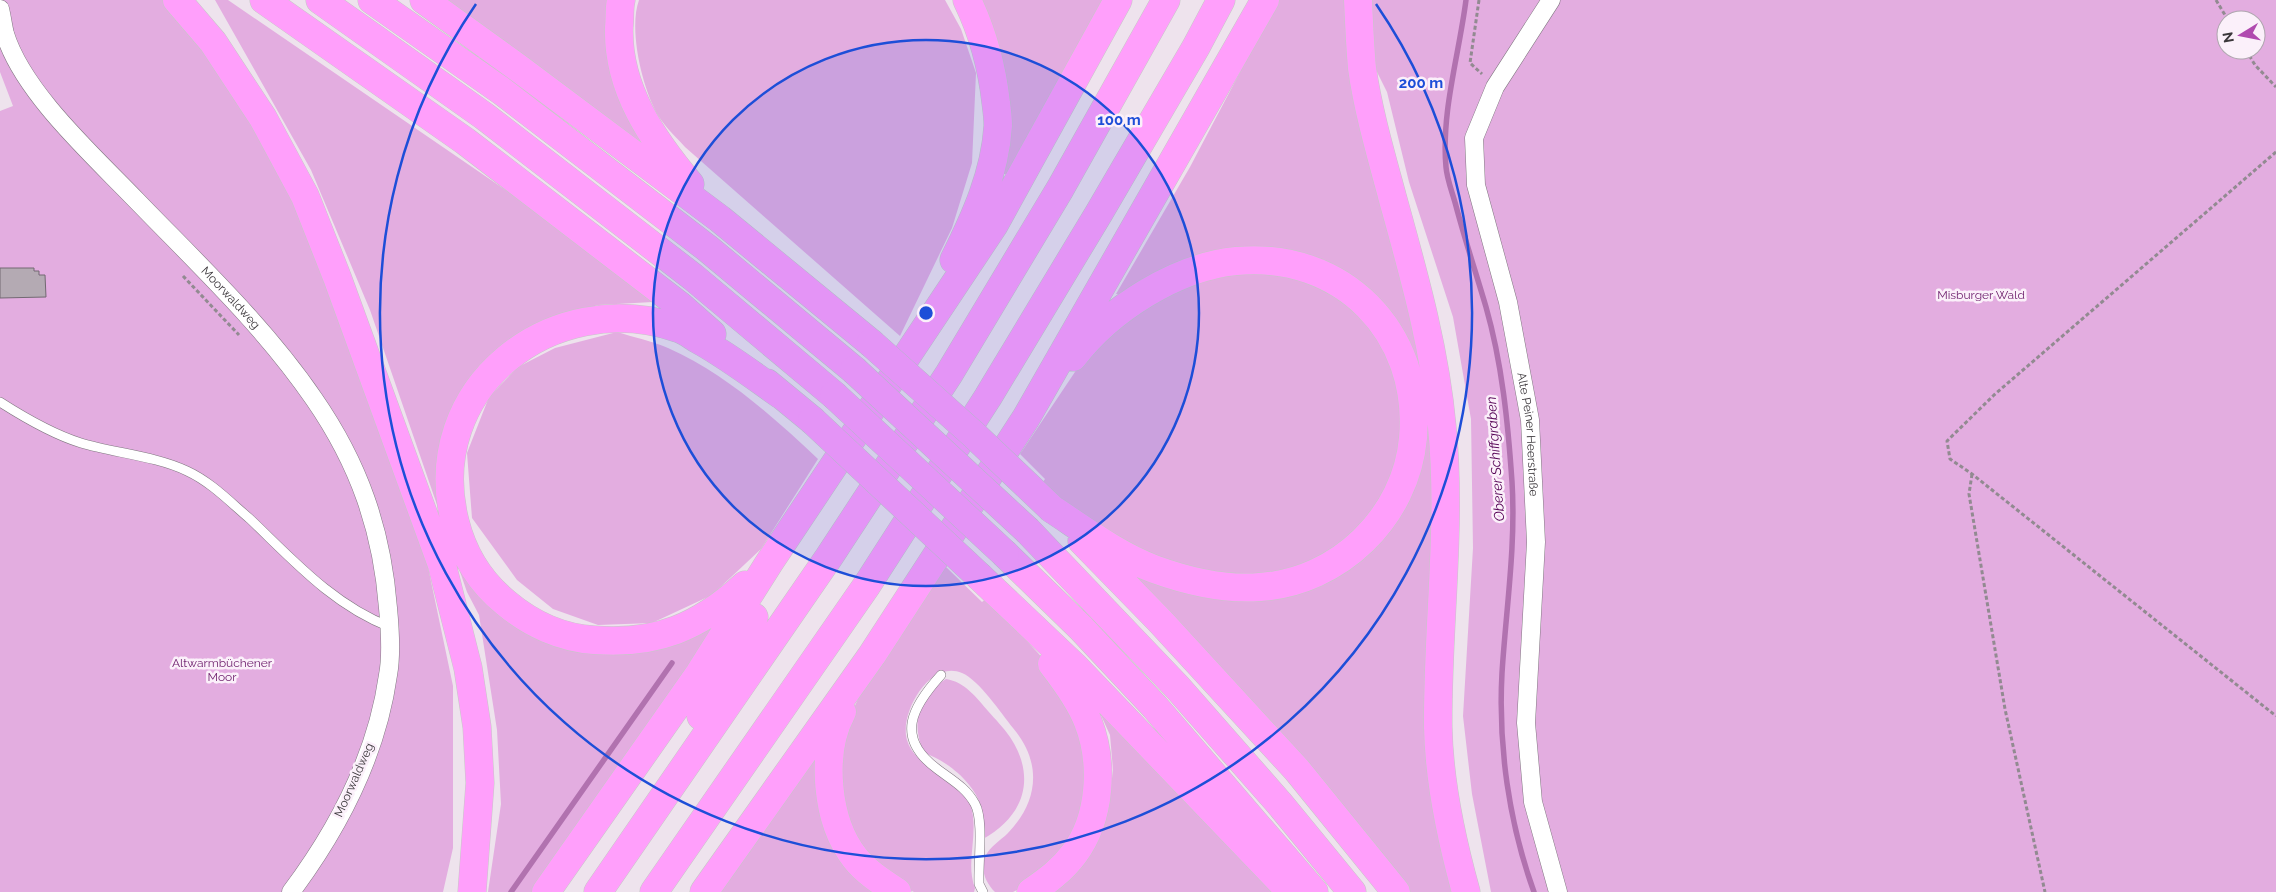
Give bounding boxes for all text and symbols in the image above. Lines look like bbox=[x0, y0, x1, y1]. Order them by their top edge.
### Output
north arrow bbox=[2216, 10, 2266, 60]
text: N bbox=[2219, 31, 2237, 44]
text: 200 m bbox=[1399, 74, 1443, 92]
text: 100 m bbox=[1097, 111, 1141, 129]
street label: Moorwaldweg bbox=[198, 264, 263, 332]
park label: Misburger Wald bbox=[1937, 288, 2025, 302]
centre of rings bbox=[917, 304, 935, 322]
street label: Alte Peiner Heerstraße bbox=[1514, 371, 1541, 497]
water label: Oberer Schiffgraben bbox=[1483, 396, 1507, 522]
park label: Altwarmbüchener Moor bbox=[172, 656, 273, 684]
street label: Moorwaldweg bbox=[331, 741, 377, 819]

